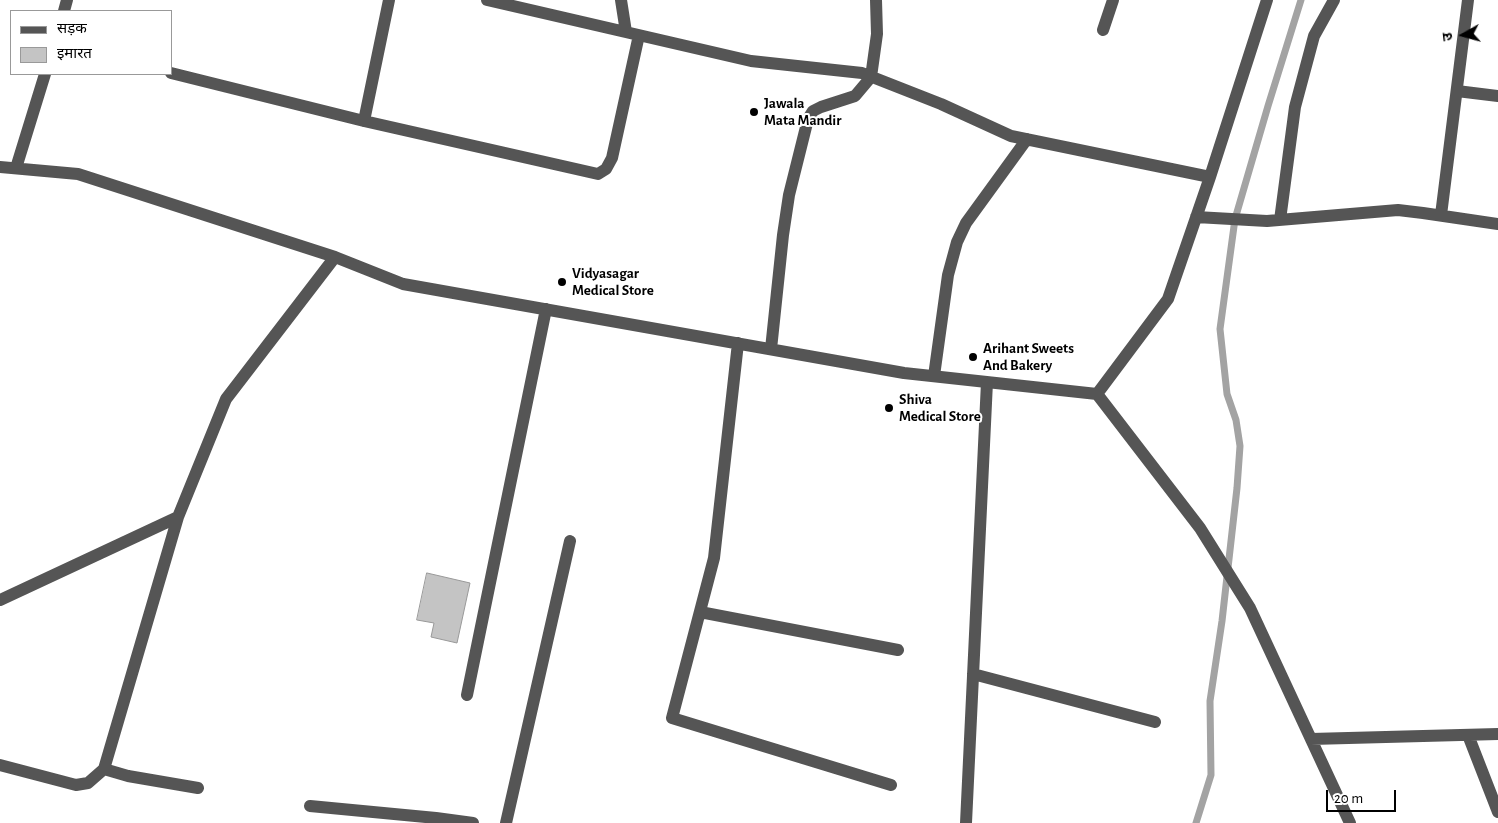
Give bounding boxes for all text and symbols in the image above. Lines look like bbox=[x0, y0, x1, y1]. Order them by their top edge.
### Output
legend bbox=[10, 10, 172, 75]
north arrow bbox=[1438, 10, 1488, 60]
text: सड़क bbox=[57, 21, 87, 36]
text: उ bbox=[1441, 32, 1456, 42]
text: इमारत bbox=[57, 46, 92, 61]
place label: Jawala Mata Mandir bbox=[764, 94, 841, 129]
marker: Jawala Mata Mandir bbox=[748, 106, 760, 118]
place label: Vidyasagar Medical Store bbox=[572, 264, 654, 299]
marker: Vidyasagar Medical Store bbox=[556, 276, 568, 288]
place label: Arihant Sweets And Bakery bbox=[983, 339, 1074, 374]
marker: Arihant Sweets And Bakery bbox=[967, 351, 979, 363]
place label: Shiva Medical Store bbox=[899, 390, 981, 425]
marker: Shiva Medical Store bbox=[883, 402, 895, 414]
scale bar bbox=[1328, 780, 1398, 812]
text: 20 m bbox=[1334, 791, 1363, 806]

